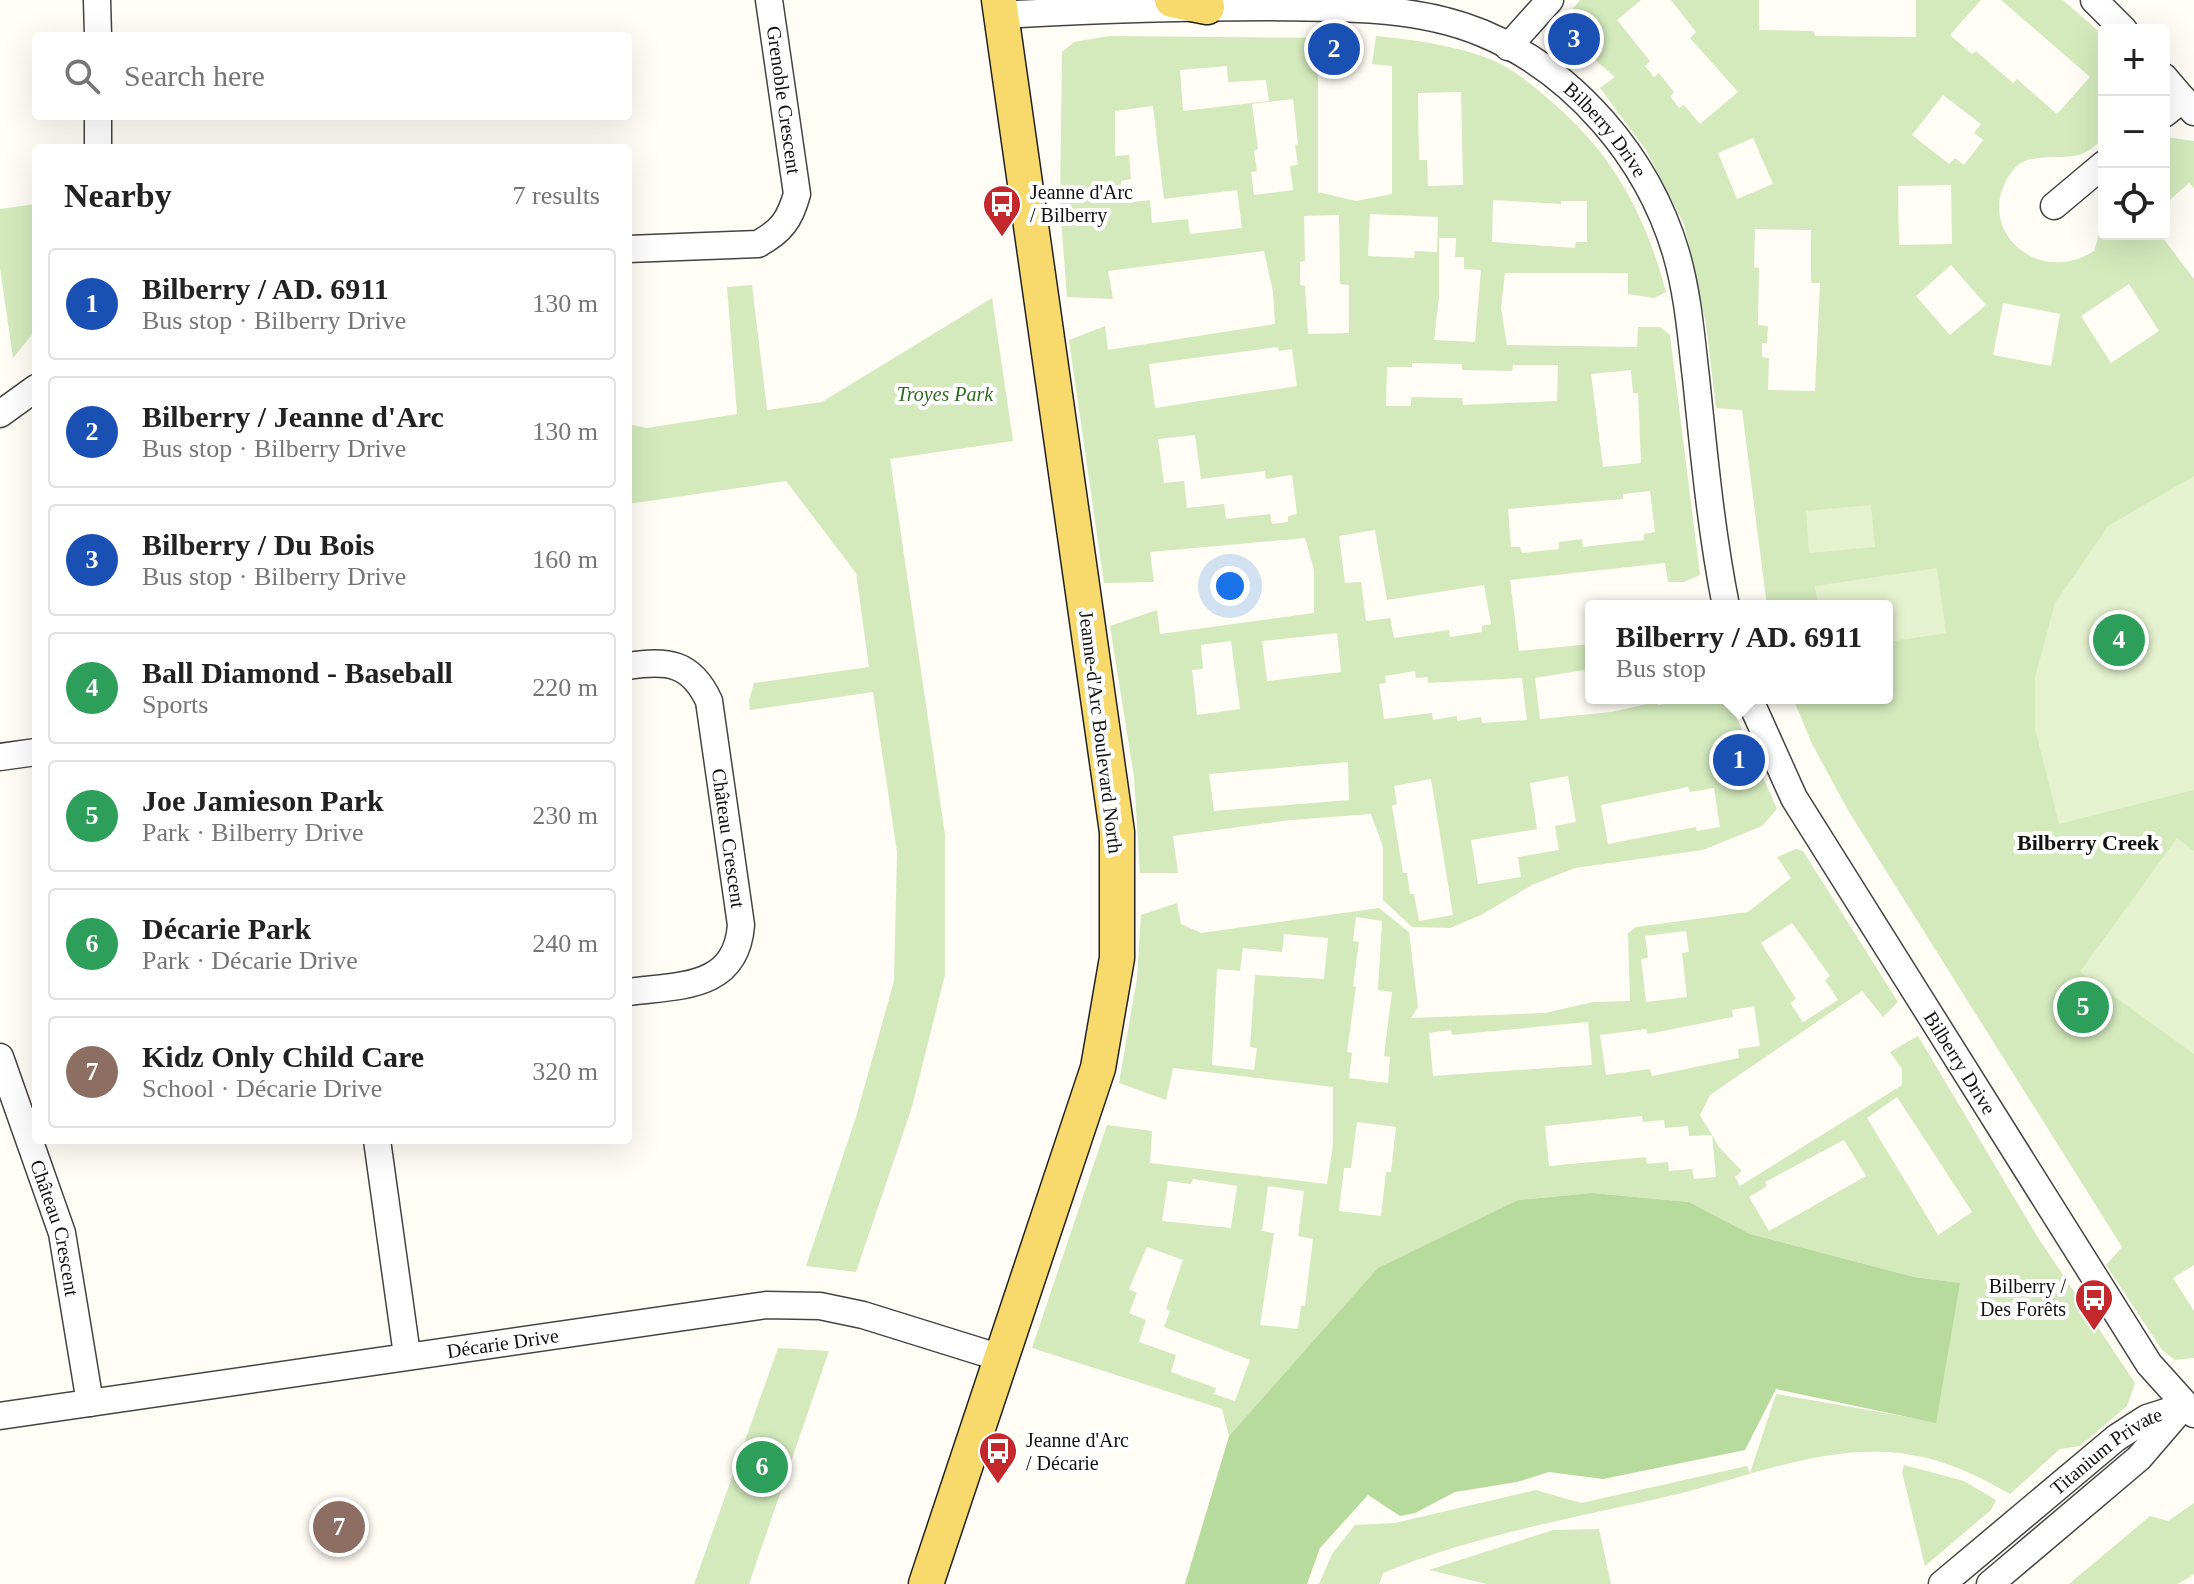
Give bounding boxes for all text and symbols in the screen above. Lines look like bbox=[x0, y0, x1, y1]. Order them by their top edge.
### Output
pin: 3 bbox=[1548, 9, 1600, 69]
pin: 2 bbox=[1308, 19, 1360, 79]
map controls bbox=[2098, 24, 2170, 240]
button: + bbox=[2098, 24, 2170, 96]
street label: Grenoble Crescent bbox=[763, 25, 805, 176]
search box bbox=[32, 32, 632, 120]
icon: search bbox=[60, 54, 104, 98]
text: Search here bbox=[124, 59, 265, 92]
street label: Bilberry Drive bbox=[1560, 77, 1651, 181]
button: − bbox=[2098, 96, 2170, 168]
button: locate bbox=[2098, 168, 2170, 240]
text: Nearby bbox=[64, 177, 172, 214]
text: 7 results bbox=[513, 181, 600, 210]
place label: Jeanne d'Arc / Bilberry bbox=[1030, 181, 1133, 227]
bus stop icon: Jeanne d'Arc / Bilberry bbox=[981, 183, 1023, 238]
text: Bilberry / AD. 6911 bbox=[142, 272, 389, 305]
text: 1 bbox=[86, 289, 99, 318]
text: 130 m bbox=[532, 289, 598, 318]
text: Bus stop · Bilberry Drive bbox=[142, 306, 406, 335]
park label: Troyes Park bbox=[897, 383, 994, 406]
text: Bilberry / Jeanne d'Arc bbox=[142, 400, 444, 433]
text: 2 bbox=[86, 417, 99, 446]
text: 130 m bbox=[532, 417, 598, 446]
text: Bus stop · Bilberry Drive bbox=[142, 434, 406, 463]
text: Bilberry / Du Bois bbox=[142, 528, 375, 561]
text: 3 bbox=[86, 545, 99, 574]
text: 160 m bbox=[532, 545, 598, 574]
text: Bus stop · Bilberry Drive bbox=[142, 562, 406, 591]
your location bbox=[1210, 566, 1250, 606]
popup bbox=[1585, 600, 1893, 704]
street label: Jeanne-d'Arc Boulevard North bbox=[1075, 609, 1127, 855]
pin: 4 bbox=[2093, 610, 2145, 670]
text: Bilberry / AD. 6911 bbox=[1616, 620, 1862, 653]
text: Bus stop bbox=[1616, 654, 1706, 683]
text: Ball Diamond - Baseball bbox=[142, 656, 453, 689]
text: 4 bbox=[86, 673, 99, 702]
text: 220 m bbox=[532, 673, 598, 702]
text: Sports bbox=[142, 690, 208, 719]
pin: 1 bbox=[1713, 730, 1765, 790]
street label: Château Crescent bbox=[708, 767, 749, 910]
text: Joe Jamieson Park bbox=[142, 784, 384, 817]
text: 5 bbox=[86, 801, 99, 830]
text: 230 m bbox=[532, 801, 598, 830]
text: Park · Bilberry Drive bbox=[142, 818, 364, 847]
district label: Bilberry Creek bbox=[2017, 830, 2160, 855]
text: Décarie Park bbox=[142, 912, 311, 945]
text: 6 bbox=[86, 929, 99, 958]
text: 240 m bbox=[532, 929, 598, 958]
text: Park · Décarie Drive bbox=[142, 946, 358, 975]
pin: 5 bbox=[2057, 977, 2109, 1037]
street label: Bilberry Drive bbox=[1919, 1007, 2000, 1118]
text: Kidz Only Child Care bbox=[142, 1040, 424, 1073]
text: 7 bbox=[86, 1057, 99, 1086]
text: 320 m bbox=[532, 1057, 598, 1086]
text: School · Décarie Drive bbox=[142, 1074, 382, 1103]
street label: Château Crescent bbox=[26, 1157, 83, 1298]
place label: Bilberry / Des Forêts bbox=[1980, 1275, 2066, 1320]
bus stop icon: Bilberry / Des Forêts bbox=[2073, 1277, 2115, 1332]
street label: Décarie Drive bbox=[445, 1324, 560, 1362]
street label: Titanium Private bbox=[2046, 1403, 2165, 1499]
place label: Jeanne d'Arc / Décarie bbox=[1026, 1429, 1129, 1474]
bus stop icon: Jeanne d'Arc / Décarie bbox=[977, 1430, 1019, 1485]
pin: 6 bbox=[736, 1437, 788, 1497]
pin: 7 bbox=[313, 1497, 365, 1557]

